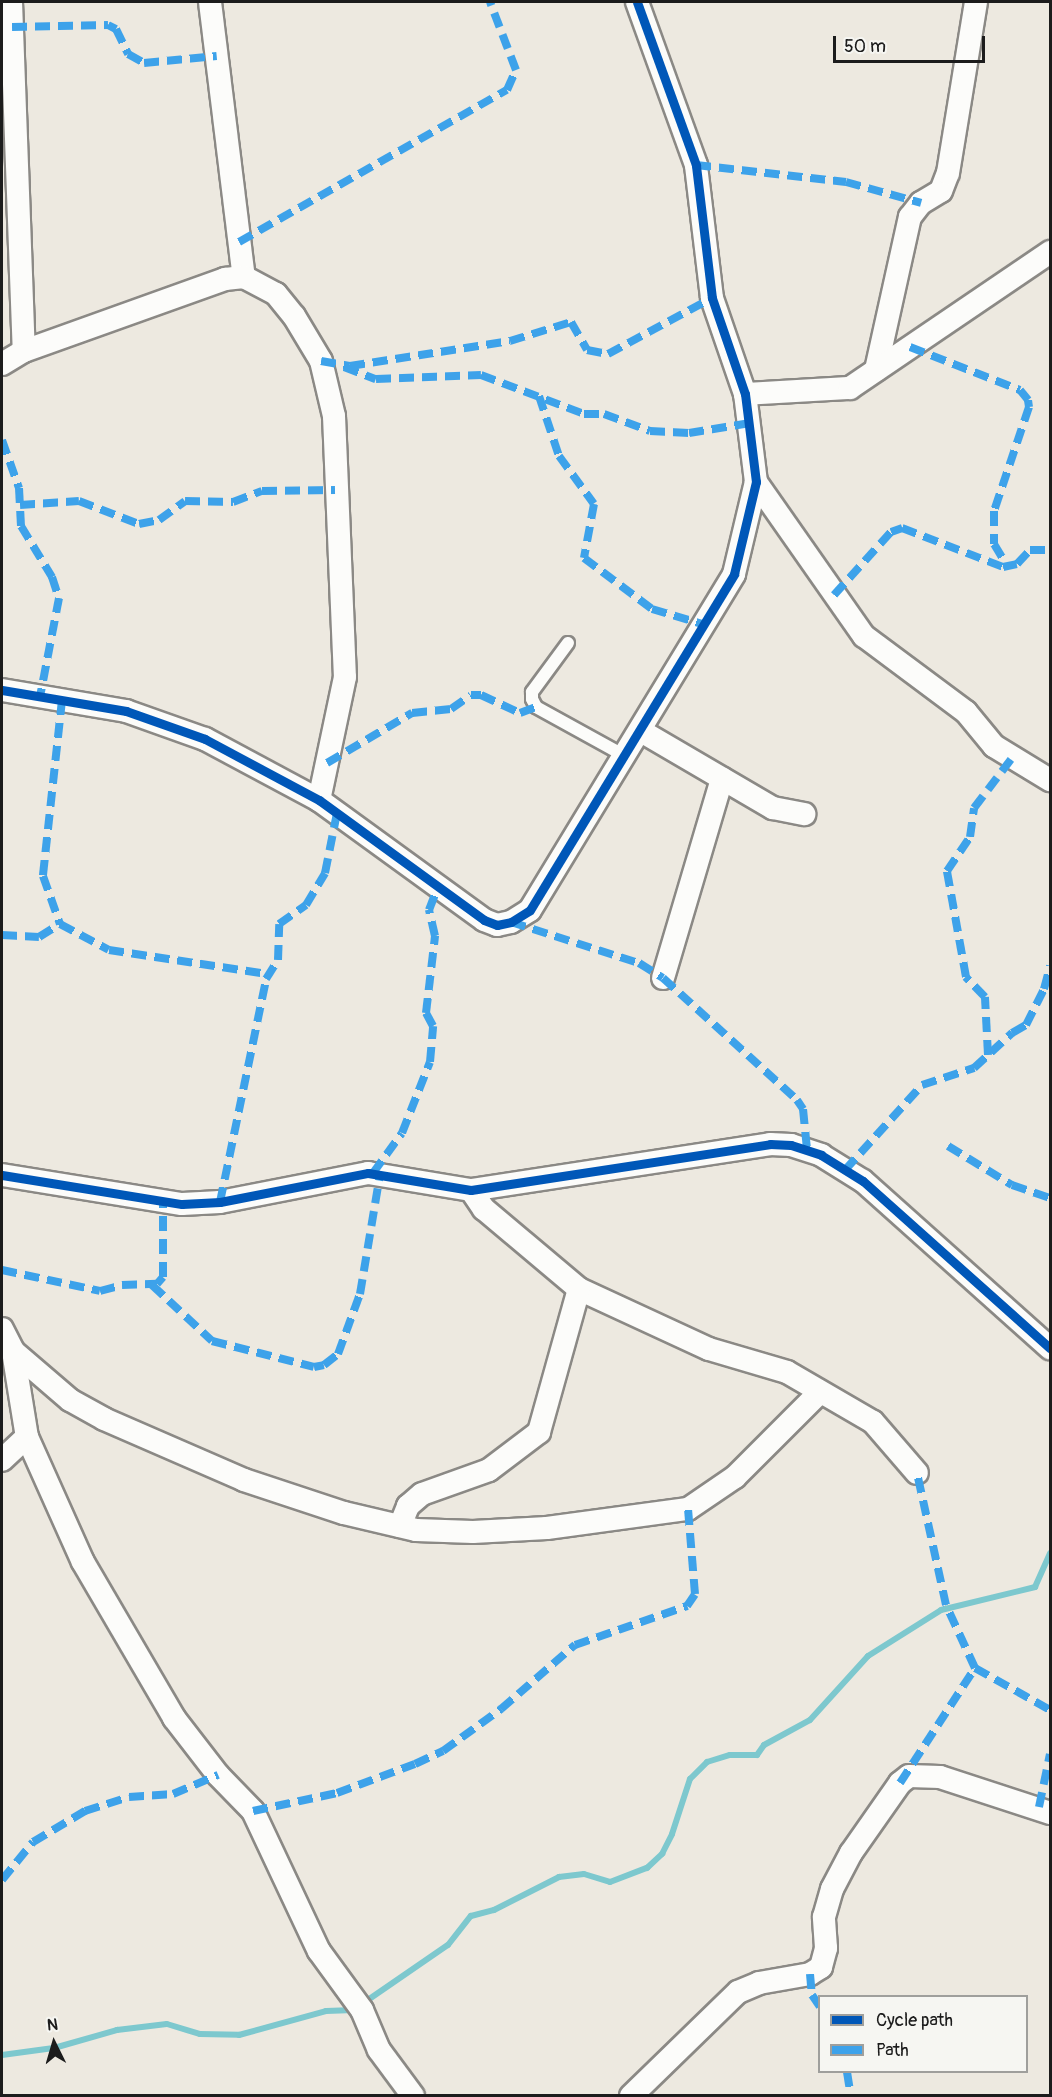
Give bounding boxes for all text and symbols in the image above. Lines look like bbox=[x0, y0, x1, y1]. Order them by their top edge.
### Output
scale bar bbox=[836, 24, 988, 62]
text: 50 m bbox=[844, 35, 886, 58]
legend bbox=[818, 1995, 1028, 2073]
text: Cycle path bbox=[876, 2009, 953, 2032]
north arrow bbox=[24, 2013, 84, 2073]
text: N bbox=[46, 2015, 59, 2036]
text: Path bbox=[876, 2039, 909, 2062]

